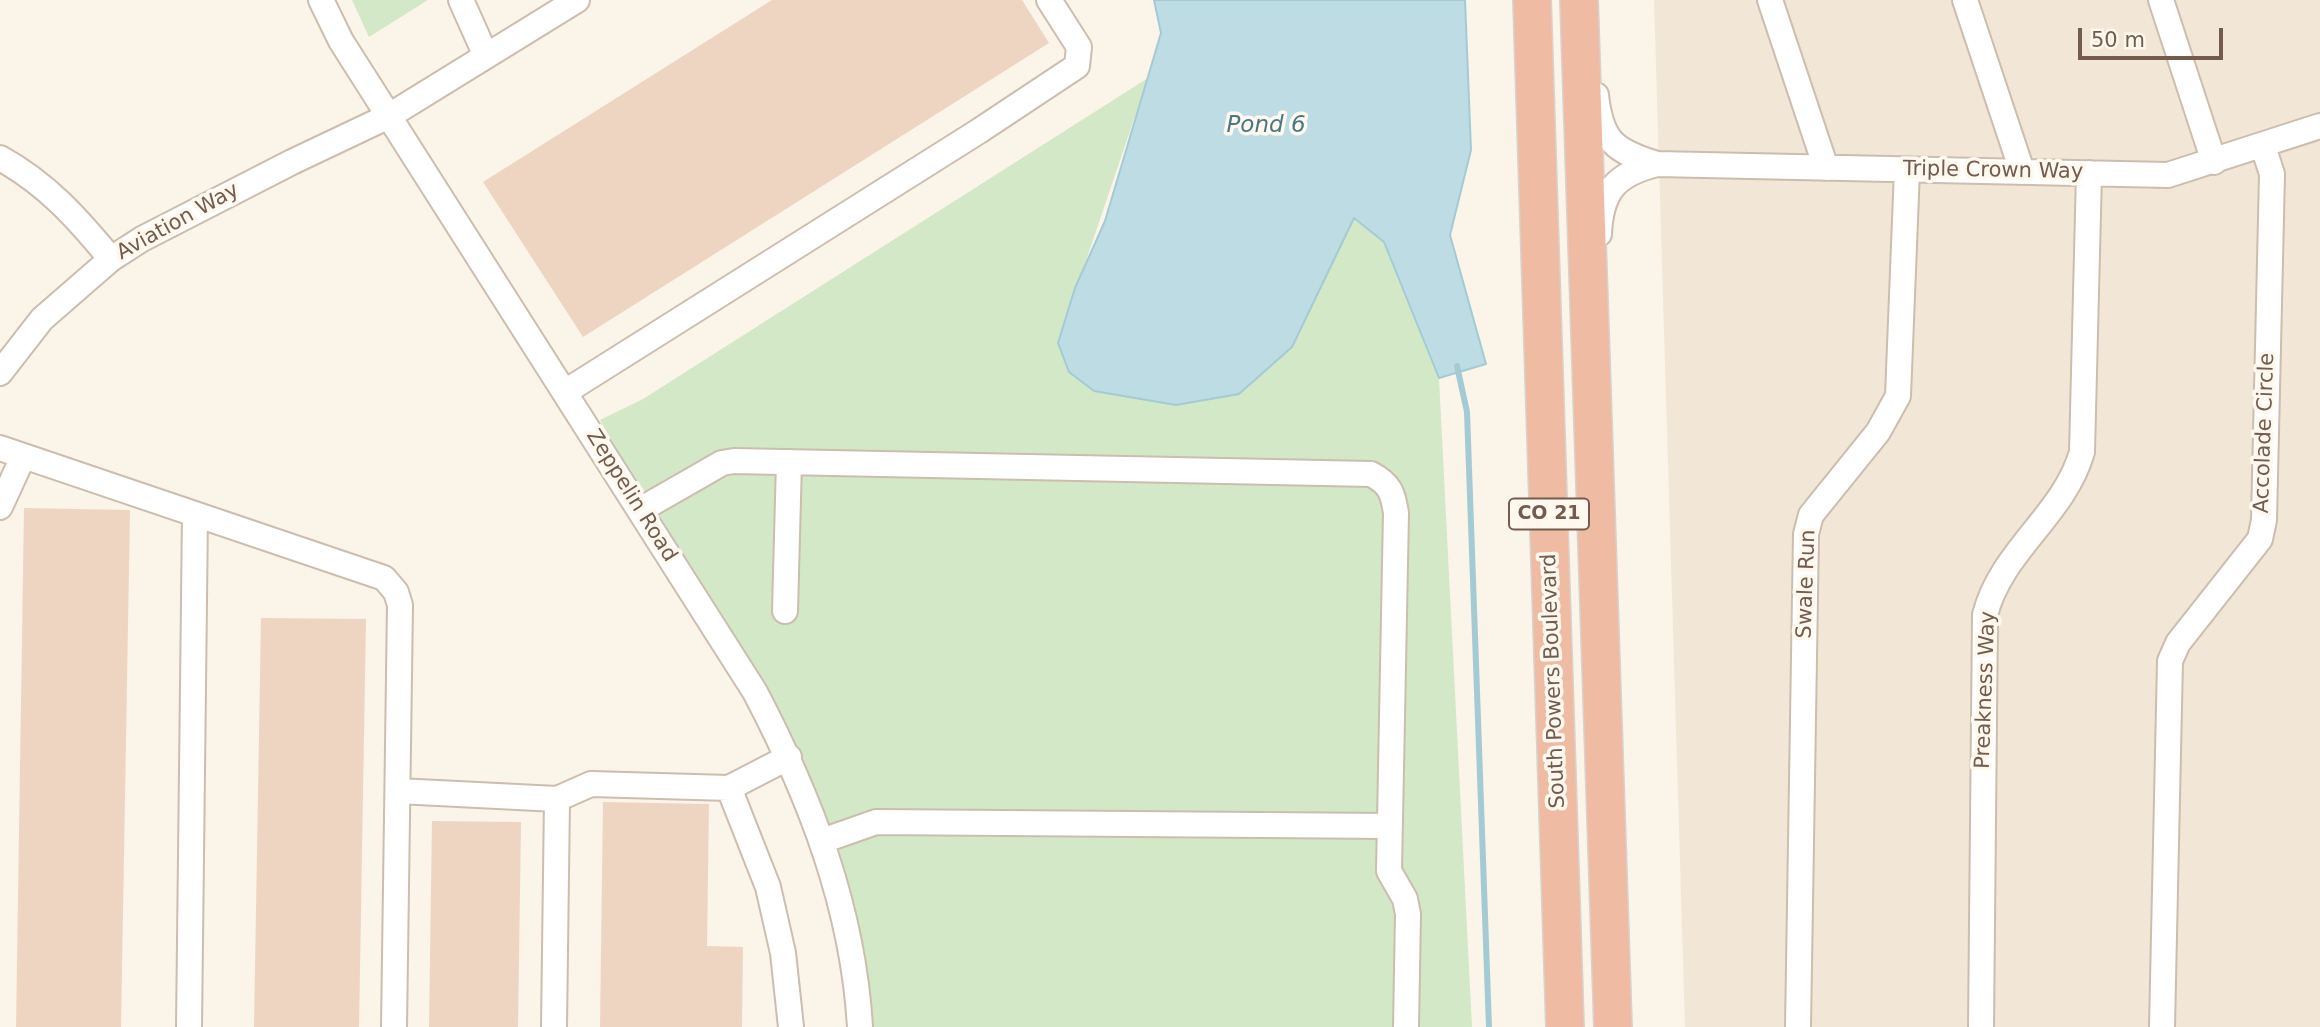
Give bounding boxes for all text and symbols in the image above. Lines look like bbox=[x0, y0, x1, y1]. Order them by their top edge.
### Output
scale bar bbox=[2082, 14, 2227, 58]
text: 50 m bbox=[2091, 28, 2145, 52]
water label: Pond 6 bbox=[1226, 112, 1306, 140]
street label: Triple Crown Way bbox=[1903, 157, 2083, 185]
street label: Aviation Way bbox=[112, 178, 244, 266]
street label: Accolade Circle bbox=[2250, 352, 2280, 514]
street label: Zeppelin Road bbox=[580, 425, 682, 567]
road number: CO 21 bbox=[1509, 499, 1589, 530]
street label: Swale Run bbox=[1793, 529, 1821, 639]
street label: South Powers Boulevard bbox=[1537, 553, 1571, 809]
street label: Preakness Way bbox=[1971, 611, 2001, 769]

